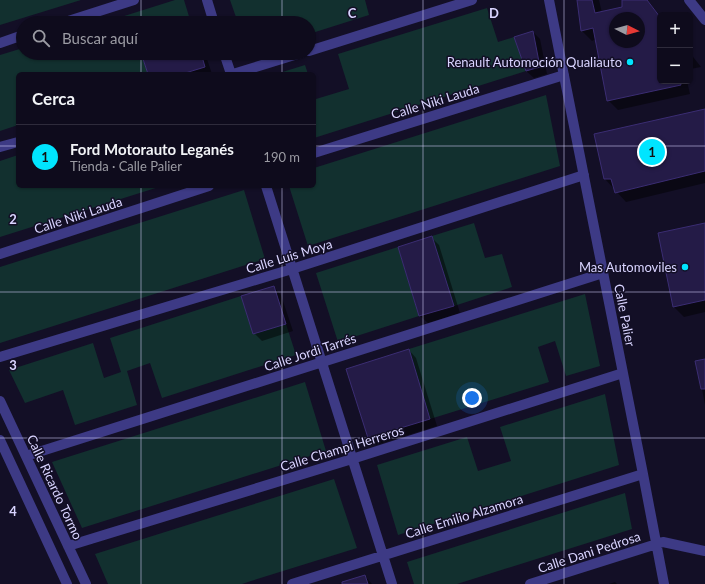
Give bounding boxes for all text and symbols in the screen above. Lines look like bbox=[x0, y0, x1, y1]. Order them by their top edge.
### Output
text: C bbox=[348, 5, 357, 21]
text: D bbox=[489, 5, 499, 21]
north arrow bbox=[609, 12, 645, 48]
map controls bbox=[657, 12, 693, 84]
button: + bbox=[657, 12, 693, 48]
search box bbox=[16, 16, 316, 60]
icon: search bbox=[30, 27, 52, 49]
text: Buscar aquí bbox=[62, 29, 138, 47]
button: − bbox=[657, 48, 693, 84]
place label: Renault Automoción Qualiauto bbox=[447, 54, 622, 70]
marker: Renault Automoción Qualiauto bbox=[625, 57, 635, 67]
street label: Calle Niki Lauda bbox=[389, 80, 481, 122]
text: Cerca bbox=[32, 88, 75, 109]
pin: 1 bbox=[639, 137, 665, 167]
text: Ford Motorauto Leganés bbox=[70, 140, 234, 158]
text: 1 bbox=[41, 149, 49, 165]
text: 190 m bbox=[263, 149, 300, 165]
text: Tienda · Calle Palier bbox=[70, 158, 182, 174]
street label: Calle Niki Lauda bbox=[32, 193, 124, 237]
text: 2 bbox=[9, 211, 17, 227]
street label: Calle Luis Moya bbox=[244, 235, 334, 277]
place label: Mas Automoviles bbox=[579, 259, 677, 275]
marker: Mas Automoviles bbox=[680, 262, 690, 272]
street label: Calle Palier bbox=[611, 282, 639, 348]
street label: Calle Jordi Tarrés bbox=[262, 329, 358, 374]
text: 3 bbox=[9, 357, 17, 373]
your location bbox=[462, 388, 482, 408]
street label: Calle Champi Herreros bbox=[278, 421, 406, 474]
street label: Calle Ricardo Tormo bbox=[24, 432, 86, 542]
street label: Calle Emilio Alzamora bbox=[403, 490, 525, 542]
text: 4 bbox=[9, 503, 17, 519]
street label: Calle Dani Pedrosa bbox=[536, 528, 642, 576]

